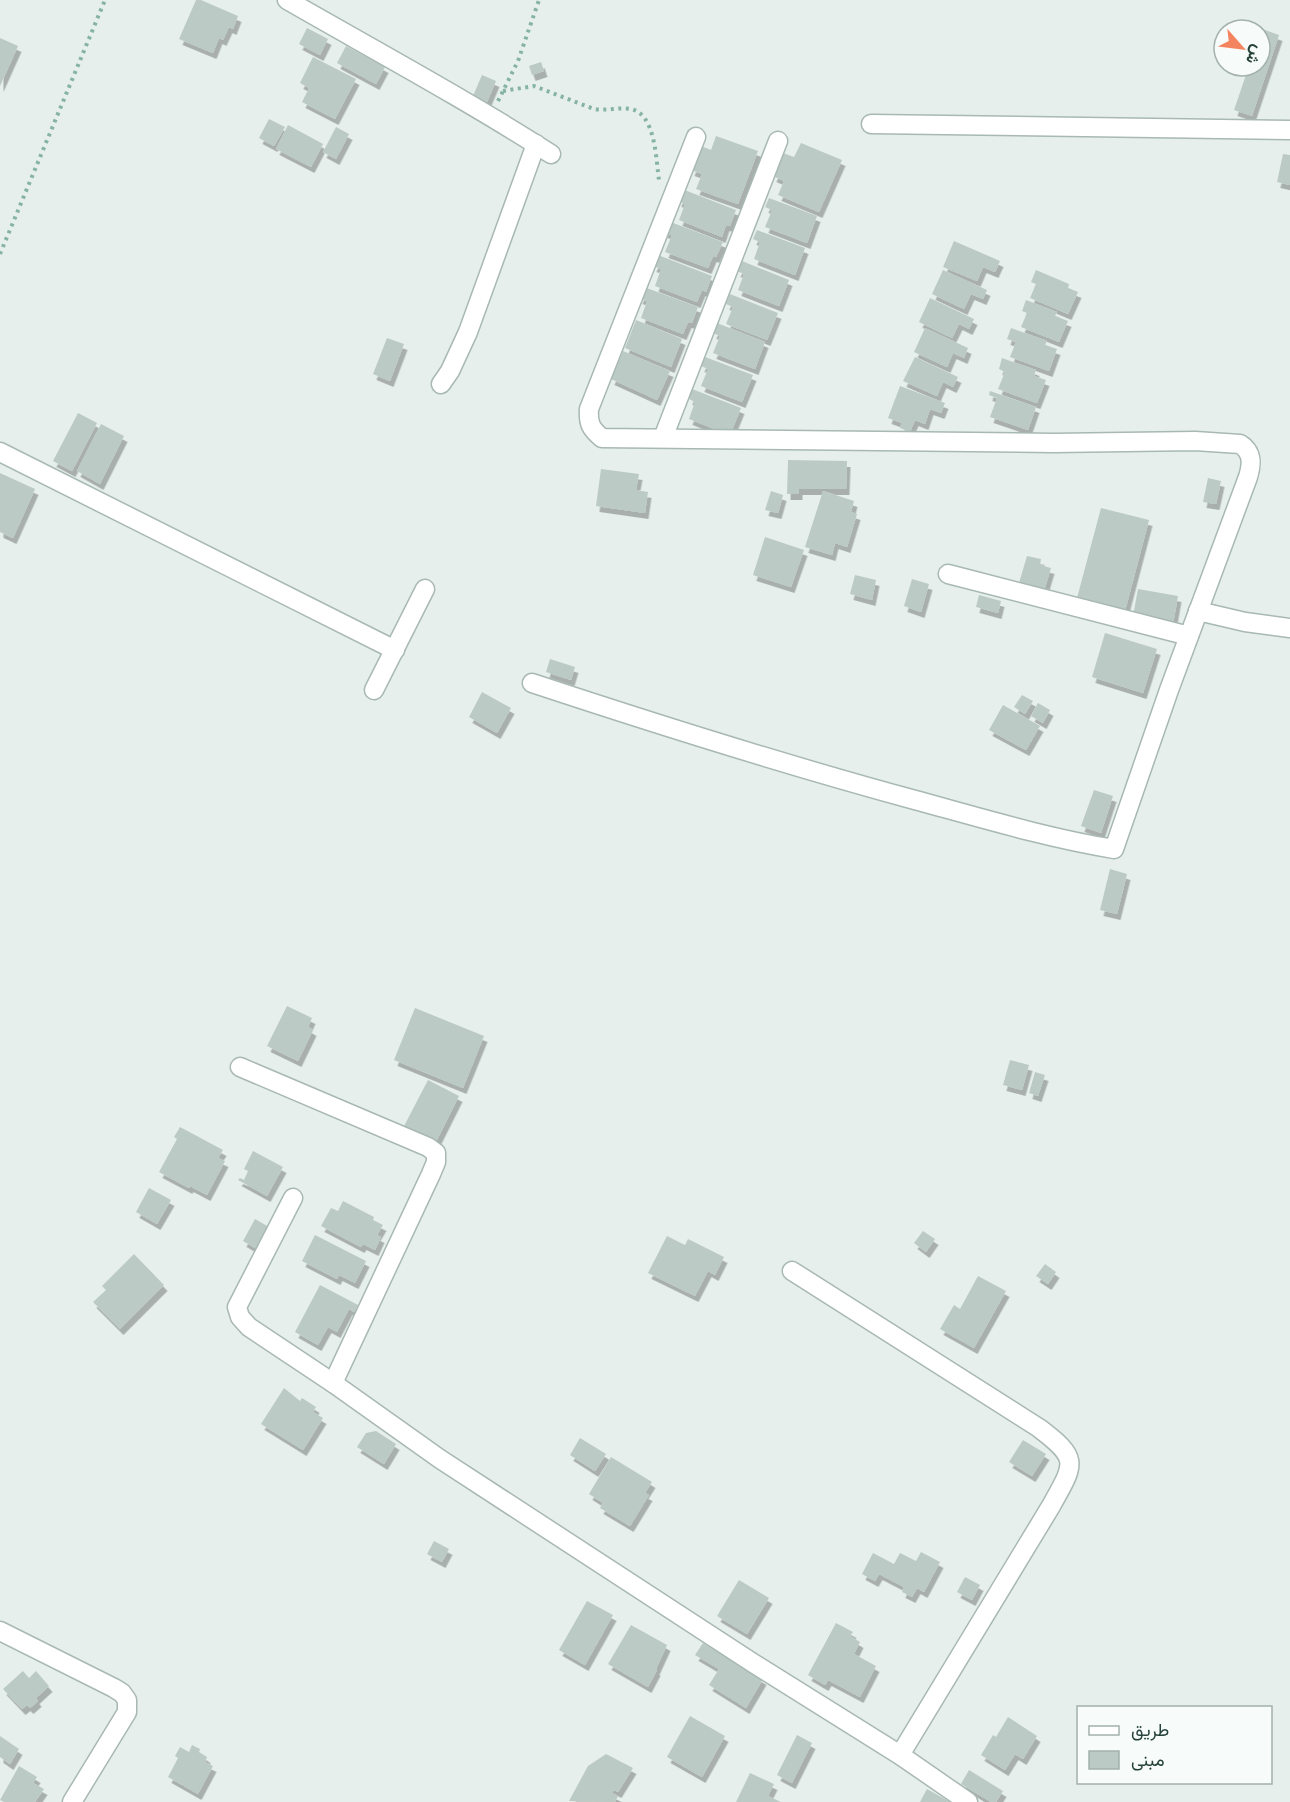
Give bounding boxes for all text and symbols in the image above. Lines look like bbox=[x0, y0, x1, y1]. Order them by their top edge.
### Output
north arrow bbox=[1212, 18, 1272, 78]
text: ش bbox=[1242, 42, 1269, 68]
legend bbox=[1077, 1706, 1272, 1784]
text: طريق bbox=[1131, 1718, 1169, 1741]
text: مبنى bbox=[1131, 1748, 1165, 1771]

